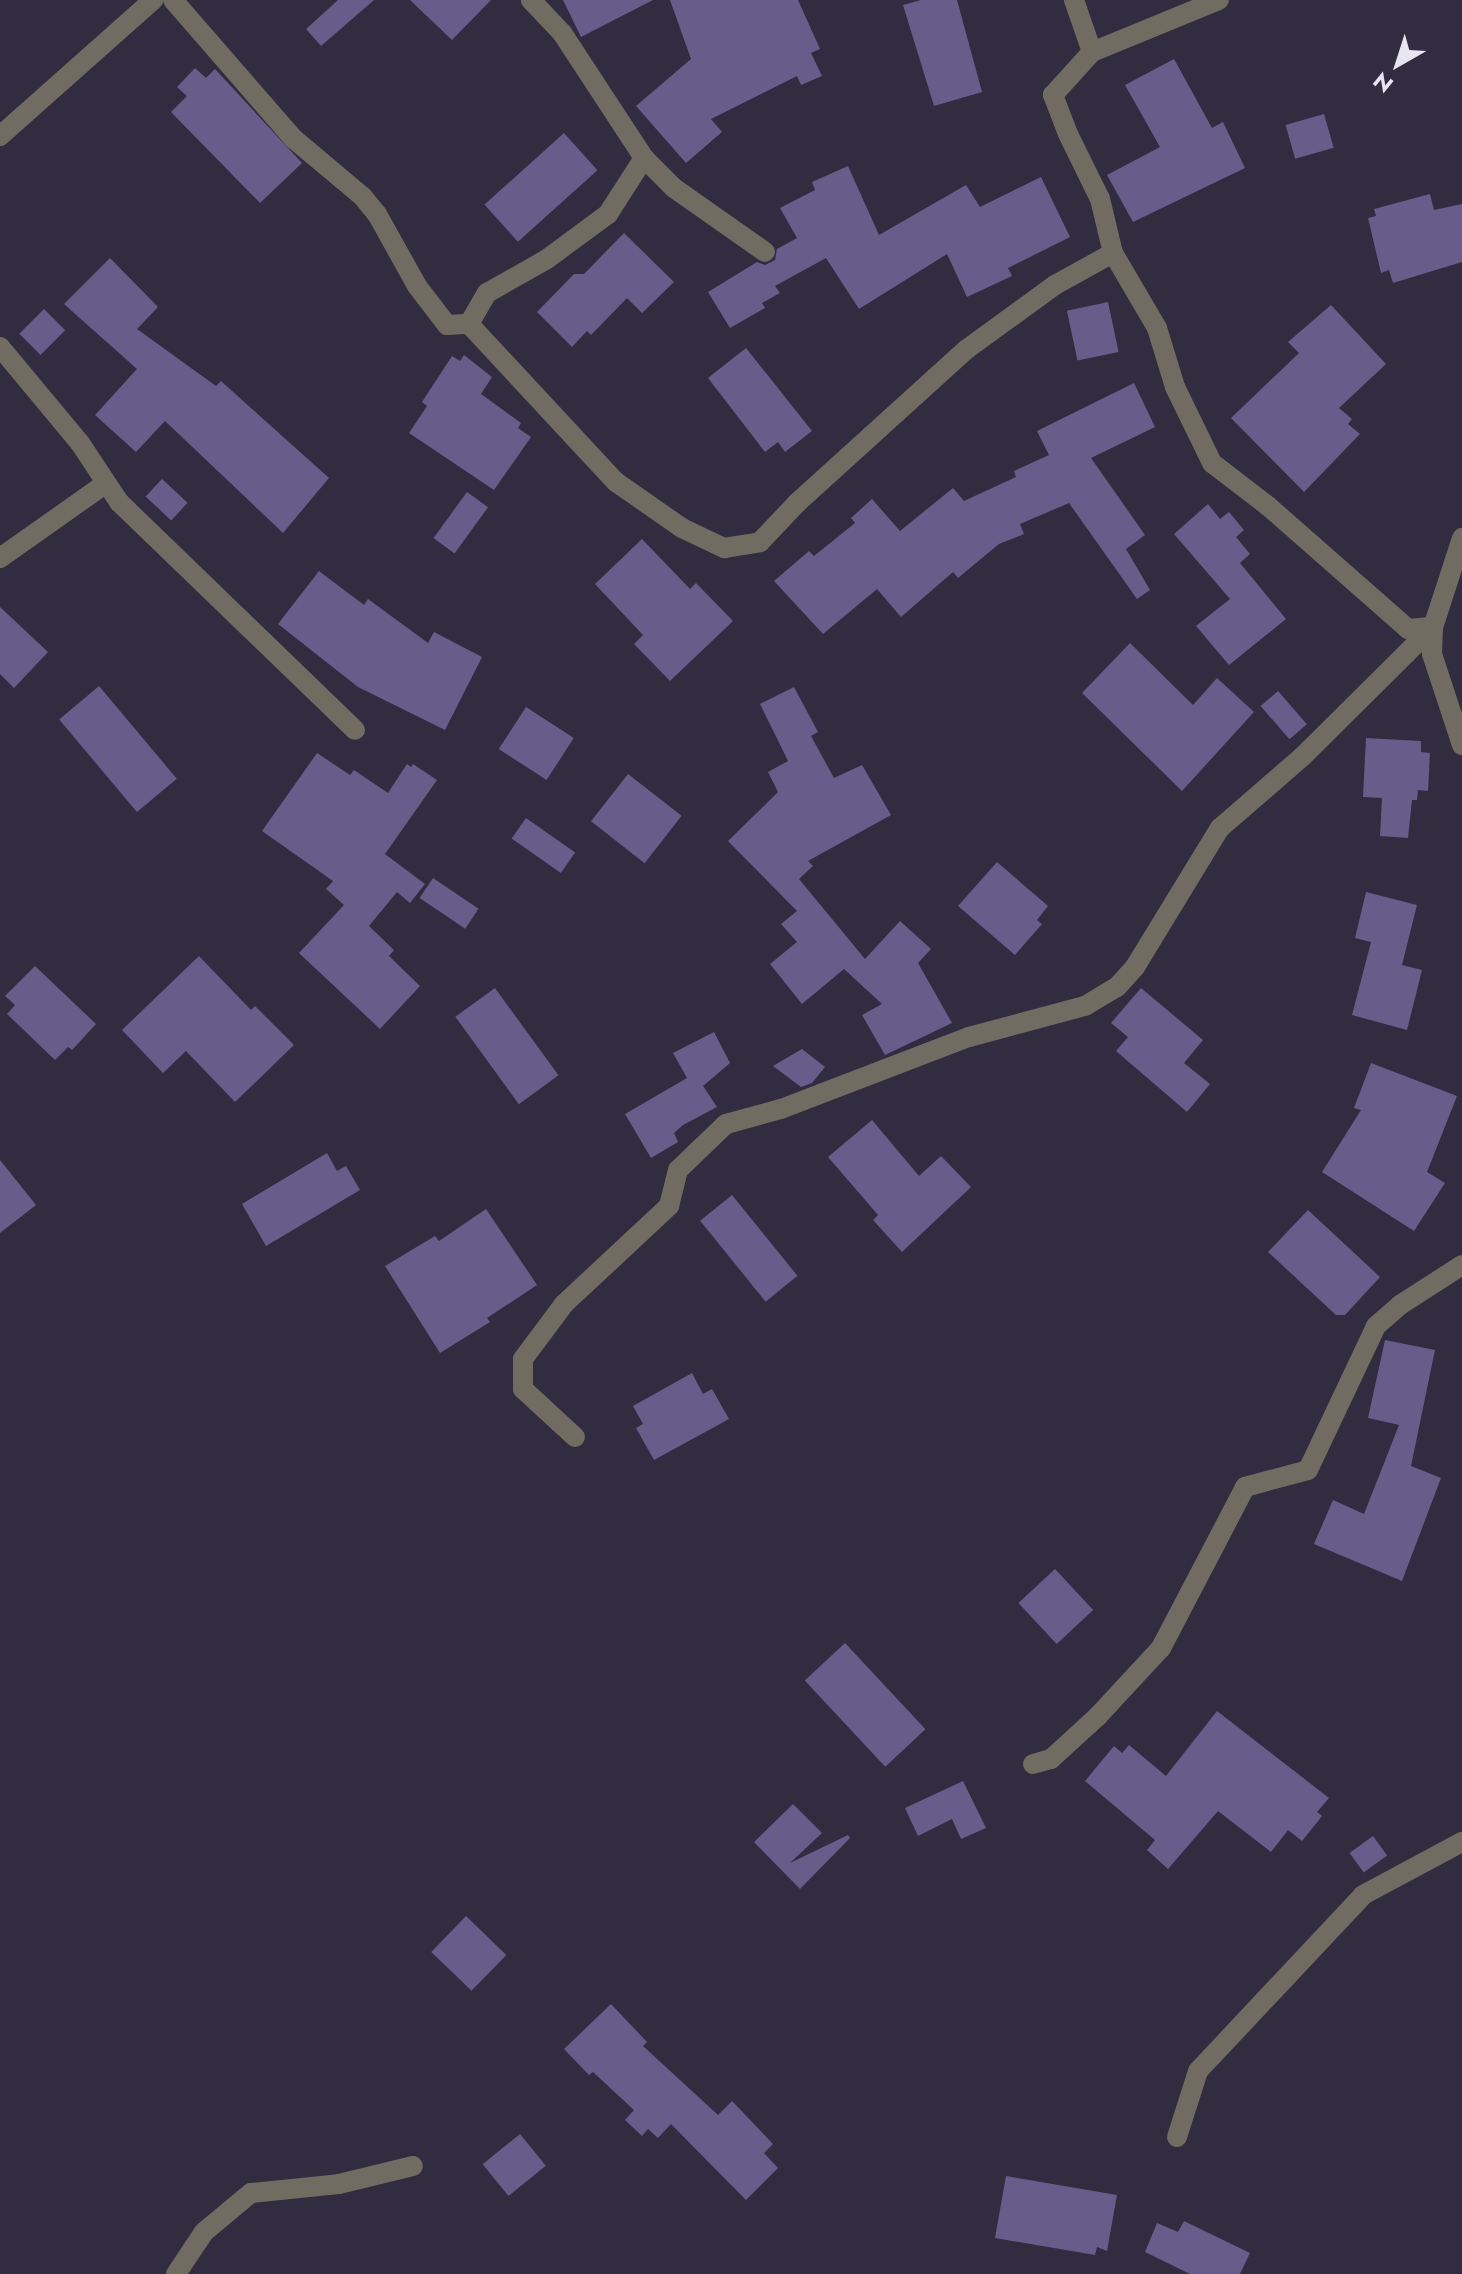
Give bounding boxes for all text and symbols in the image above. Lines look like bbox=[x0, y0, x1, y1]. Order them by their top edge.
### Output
north arrow bbox=[1358, 24, 1438, 104]
text: N bbox=[1366, 65, 1400, 101]

